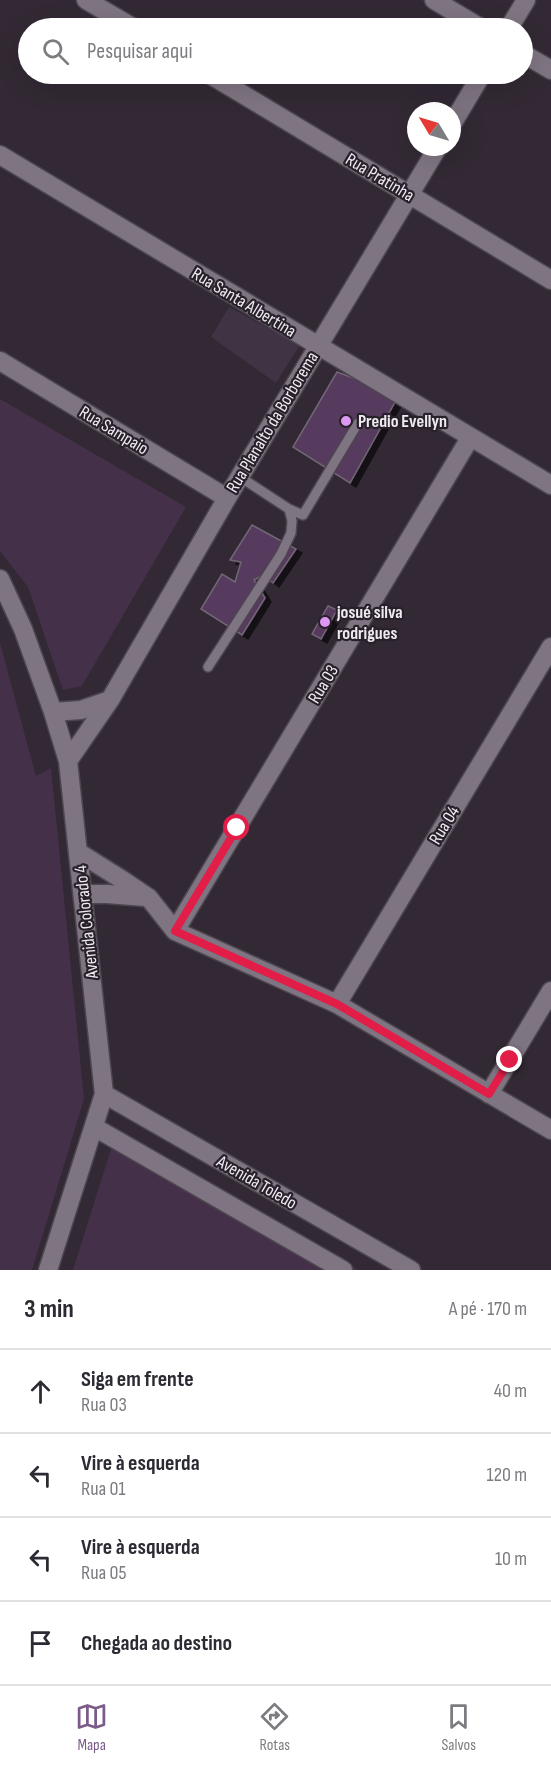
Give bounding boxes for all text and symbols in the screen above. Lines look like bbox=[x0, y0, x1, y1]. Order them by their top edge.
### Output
search box bbox=[18, 18, 533, 84]
icon: search bbox=[39, 35, 72, 68]
text: Pesquisar aqui bbox=[87, 38, 192, 65]
north arrow bbox=[407, 102, 461, 156]
street label: Rua Pratinha bbox=[342, 149, 418, 206]
street label: Rua Santa Albertina bbox=[188, 263, 300, 342]
street label: Rua Planalto da Borborema bbox=[222, 348, 323, 497]
street label: Rua Sampaio bbox=[75, 402, 152, 459]
place label: Predio Evellyn bbox=[358, 411, 447, 432]
marker: Predio Evellyn bbox=[339, 414, 353, 428]
place label: josué silva rodrigues bbox=[336, 602, 403, 644]
marker: josué silva rodrigues bbox=[318, 615, 332, 629]
street label: Rua 03 bbox=[304, 661, 343, 707]
street label: Rua 04 bbox=[425, 802, 464, 848]
route start bbox=[223, 814, 249, 840]
street label: Avenida Colorado 4 bbox=[70, 864, 103, 981]
route end bbox=[496, 1046, 522, 1072]
street label: Avenida Toledo bbox=[212, 1151, 301, 1214]
text: 3 min bbox=[24, 1294, 74, 1325]
text: A pé · 170 m bbox=[449, 1297, 527, 1321]
text: Siga em frente bbox=[81, 1366, 194, 1393]
icon: ahead bbox=[24, 1375, 57, 1408]
text: 40 m bbox=[494, 1379, 527, 1403]
text: Rua 03 bbox=[81, 1393, 127, 1417]
text: Vire à esquerda bbox=[81, 1450, 200, 1477]
icon: left bbox=[24, 1459, 57, 1492]
text: 120 m bbox=[487, 1463, 527, 1487]
text: Rua 01 bbox=[81, 1477, 125, 1501]
text: Vire à esquerda bbox=[81, 1534, 200, 1561]
icon: left bbox=[24, 1543, 57, 1576]
text: 10 m bbox=[495, 1547, 527, 1571]
text: Rua 05 bbox=[81, 1561, 126, 1585]
icon: arrive bbox=[24, 1627, 57, 1660]
text: Chegada ao destino bbox=[81, 1630, 232, 1657]
tab: Mapa bbox=[75, 1700, 108, 1755]
tab: Rotas bbox=[258, 1700, 291, 1755]
tab: Salvos bbox=[441, 1700, 476, 1755]

